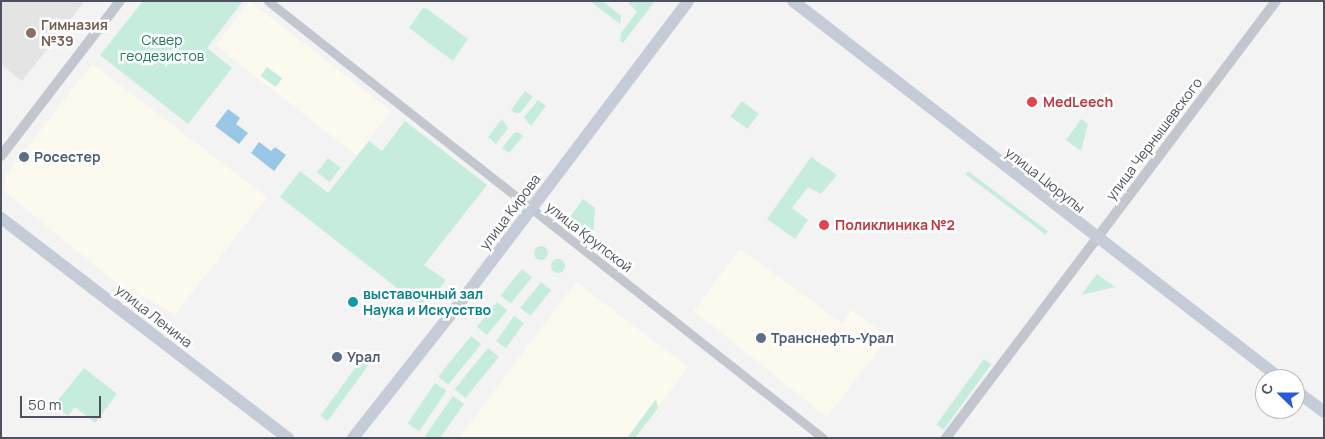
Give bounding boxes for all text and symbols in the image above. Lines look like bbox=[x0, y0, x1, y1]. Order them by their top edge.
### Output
place label: Гимназия №39 bbox=[41, 17, 108, 49]
marker: Гимназия №39 bbox=[25, 27, 37, 39]
park label: Сквер геодезистов bbox=[120, 32, 204, 64]
street label: улица Чернышевского bbox=[1102, 74, 1206, 204]
place label: MedLeech bbox=[1043, 94, 1113, 110]
marker: MedLeech bbox=[1025, 95, 1039, 109]
street label: улица Цюрупы bbox=[1002, 144, 1088, 216]
place label: Росестер bbox=[34, 149, 101, 165]
marker: Росестер bbox=[18, 151, 30, 163]
street label: улица Кирова bbox=[476, 171, 544, 253]
street label: улица Крупской bbox=[543, 198, 635, 276]
place label: Поликлиника №2 bbox=[835, 217, 955, 233]
marker: Поликлиника №2 bbox=[817, 218, 831, 232]
street label: улица Ленина bbox=[112, 281, 196, 351]
place label: выставочный зал Наука и Искусство bbox=[363, 286, 491, 318]
marker: выставочный зал Наука и Искусство bbox=[347, 296, 359, 308]
place label: Транснефть-Урал bbox=[771, 330, 894, 346]
marker: Транснефть-Урал bbox=[755, 332, 767, 344]
place label: Урал bbox=[347, 349, 381, 365]
marker: Урал bbox=[331, 351, 343, 363]
north arrow bbox=[1255, 369, 1305, 419]
text: С bbox=[1256, 380, 1277, 397]
scale bar bbox=[22, 386, 104, 418]
text: 50 m bbox=[28, 394, 62, 415]

